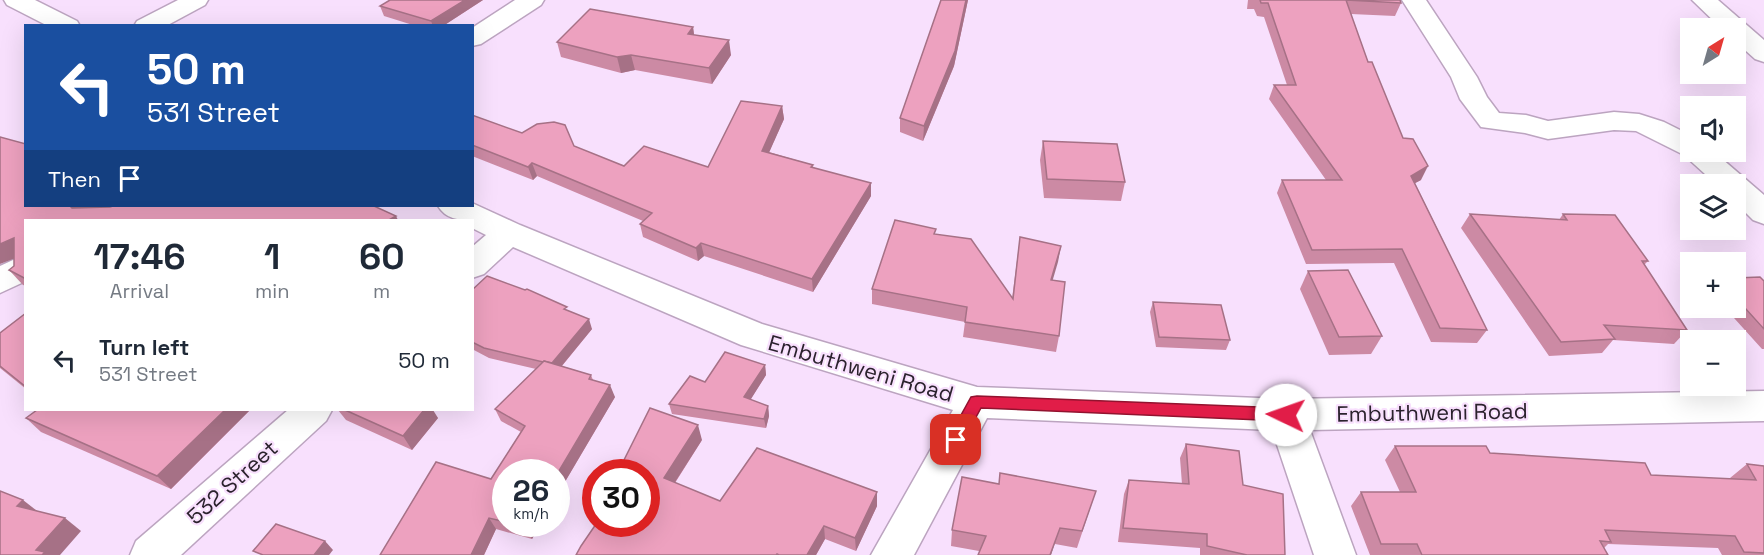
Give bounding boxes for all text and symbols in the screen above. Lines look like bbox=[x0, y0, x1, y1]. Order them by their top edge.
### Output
north arrow bbox=[1680, 18, 1746, 84]
map controls bbox=[1680, 18, 1746, 396]
text: 50 m bbox=[147, 43, 246, 96]
icon: left bbox=[48, 48, 126, 126]
text: 531 Street bbox=[147, 95, 280, 130]
button: sound bbox=[1680, 96, 1746, 162]
icon: arrive bbox=[113, 162, 146, 195]
text: Then bbox=[48, 165, 101, 193]
button: layers bbox=[1680, 174, 1746, 240]
text: 17:46 bbox=[93, 234, 186, 280]
text: 1 bbox=[264, 234, 280, 280]
text: 60 bbox=[359, 234, 405, 280]
button: + bbox=[1680, 252, 1746, 318]
text: Arrival bbox=[110, 278, 169, 304]
text: min bbox=[255, 278, 289, 304]
text: m bbox=[373, 278, 390, 304]
street label: Embuthweni Road bbox=[765, 328, 957, 408]
button: − bbox=[1680, 330, 1746, 396]
text: Turn left bbox=[99, 333, 189, 361]
icon: left bbox=[48, 344, 81, 377]
text: 50 m bbox=[398, 346, 450, 374]
text: 531 Street bbox=[99, 361, 197, 387]
position arrow bbox=[1254, 383, 1318, 447]
street label: Embuthweni Road bbox=[1336, 396, 1528, 428]
pin bbox=[930, 414, 981, 465]
icon: arrive bbox=[939, 423, 972, 456]
street label: 532 Street bbox=[181, 434, 283, 530]
speed limit sign: 30 bbox=[582, 459, 660, 537]
text: 26 bbox=[513, 471, 549, 510]
text: km/h bbox=[513, 504, 549, 523]

